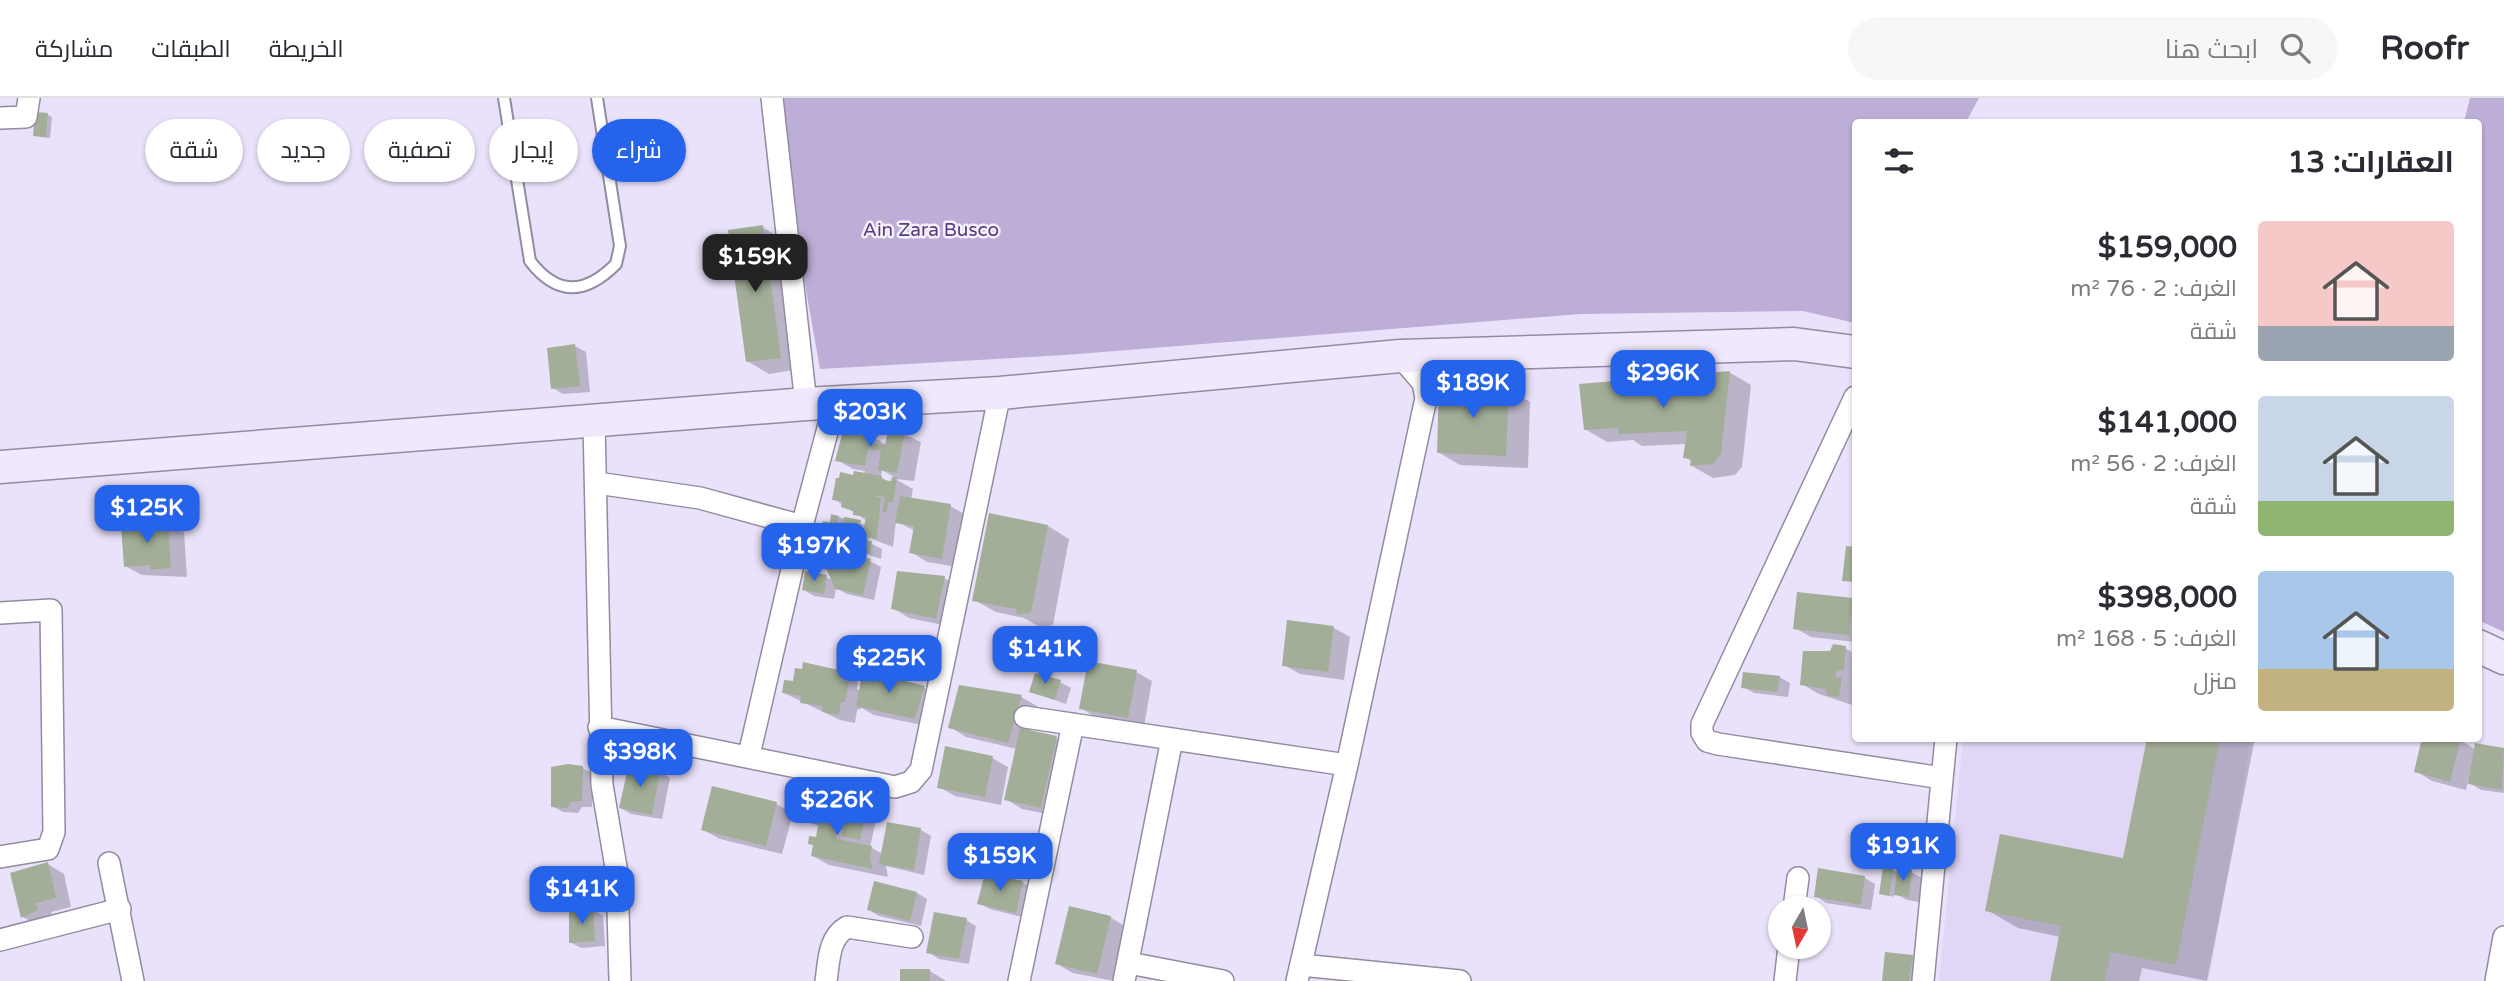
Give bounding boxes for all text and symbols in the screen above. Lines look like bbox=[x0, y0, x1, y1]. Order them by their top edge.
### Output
search box bbox=[1848, 17, 2338, 80]
icon: search bbox=[2276, 29, 2314, 67]
text: Roofr bbox=[2380, 29, 2469, 68]
text: ابحث هنا bbox=[2165, 34, 2258, 65]
text: مشاركة bbox=[35, 35, 113, 64]
text: الطبقات bbox=[151, 35, 231, 64]
text: الخريطة bbox=[269, 35, 344, 64]
chip: شقة bbox=[145, 119, 243, 182]
chip: جديد bbox=[257, 119, 350, 182]
chip: تصفية bbox=[364, 119, 475, 182]
chip: إيجار bbox=[489, 119, 578, 182]
chip: شراء bbox=[592, 119, 686, 182]
icon: filters bbox=[1880, 142, 1918, 180]
text: العقارات: 13 bbox=[2287, 144, 2454, 181]
park label: Ain Zara Busco bbox=[863, 219, 999, 241]
text: $159,000 bbox=[2098, 229, 2237, 266]
pin: $159K bbox=[706, 234, 804, 294]
text: $159K bbox=[719, 243, 791, 271]
icon: home bbox=[2314, 249, 2398, 333]
text: الغرف: 2 · 76 m² bbox=[2070, 275, 2237, 303]
text: شقة bbox=[2190, 318, 2237, 346]
pin: $296K bbox=[1614, 350, 1712, 410]
text: $296K bbox=[1627, 359, 1699, 387]
pin: $189K bbox=[1424, 360, 1522, 420]
text: $189K bbox=[1437, 369, 1509, 397]
pin: $203K bbox=[821, 390, 919, 449]
text: $203K bbox=[834, 398, 906, 426]
text: $141,000 bbox=[2098, 404, 2237, 441]
icon: home bbox=[2314, 424, 2398, 508]
text: الغرف: 2 · 56 m² bbox=[2070, 450, 2237, 478]
pin: $125K bbox=[98, 486, 196, 545]
text: شقة bbox=[2190, 493, 2237, 521]
text: $125K bbox=[111, 494, 183, 522]
pin: $197K bbox=[765, 524, 863, 583]
text: $197K bbox=[778, 532, 850, 560]
text: $398,000 bbox=[2098, 579, 2237, 616]
icon: home bbox=[2314, 599, 2398, 683]
text: الغرف: 5 · 168 m² bbox=[2056, 625, 2237, 653]
pin: $141K bbox=[996, 626, 1094, 686]
text: $141K bbox=[1009, 635, 1081, 663]
pin: $225K bbox=[840, 636, 938, 695]
text: $225K bbox=[853, 644, 925, 672]
text: منزل bbox=[2193, 668, 2237, 696]
pin: $398K bbox=[591, 730, 689, 789]
text: $398K bbox=[604, 738, 676, 766]
pin: $226K bbox=[788, 778, 886, 837]
text: $226K bbox=[801, 786, 873, 814]
pin: $191K bbox=[1854, 824, 1952, 883]
text: $191K bbox=[1867, 832, 1939, 860]
pin: $159K bbox=[951, 834, 1049, 893]
text: $159K bbox=[964, 842, 1036, 870]
pin: $141K bbox=[533, 866, 631, 926]
text: $141K bbox=[546, 875, 618, 903]
north arrow bbox=[1768, 896, 1830, 959]
map controls bbox=[1768, 896, 1831, 959]

